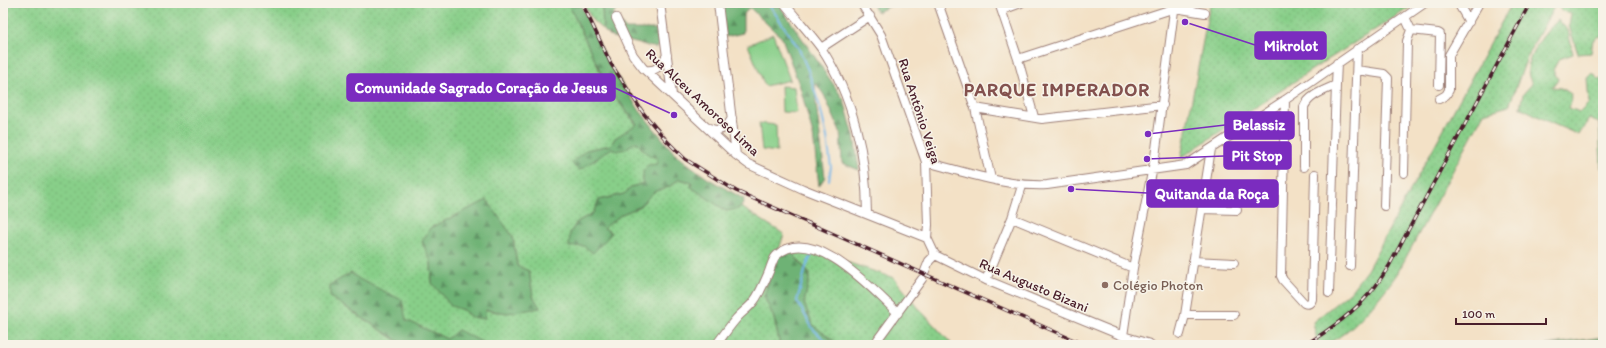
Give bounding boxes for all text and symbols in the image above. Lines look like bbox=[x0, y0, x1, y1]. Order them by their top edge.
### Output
callout: Mikrolot bbox=[1255, 32, 1326, 59]
text: Mikrolot bbox=[1264, 37, 1318, 55]
street label: Rua Alceu Amoroso Lima bbox=[642, 45, 764, 160]
street label: Rua Antônio Veiga bbox=[894, 56, 945, 166]
callout: Comunidade Sagrado Coração de Jesus bbox=[347, 74, 615, 101]
text: Comunidade Sagrado Coração de Jesus bbox=[355, 79, 608, 98]
district label: PARQUE IMPERADOR bbox=[964, 79, 1150, 101]
callout: Belassiz bbox=[1225, 112, 1294, 139]
text: Belassiz bbox=[1233, 116, 1286, 134]
callout: Pit Stop bbox=[1224, 142, 1291, 169]
text: Pit Stop bbox=[1231, 147, 1283, 166]
callout: Quitanda da Roça bbox=[1147, 180, 1278, 207]
text: Quitanda da Roça bbox=[1155, 185, 1269, 204]
street label: Rua Augusto Bizani bbox=[977, 255, 1091, 316]
place label: Colégio Photon bbox=[1113, 277, 1204, 294]
marker: Colégio Photon bbox=[1100, 280, 1110, 290]
scale bar bbox=[1456, 300, 1546, 326]
text: 100 m bbox=[1462, 307, 1495, 321]

